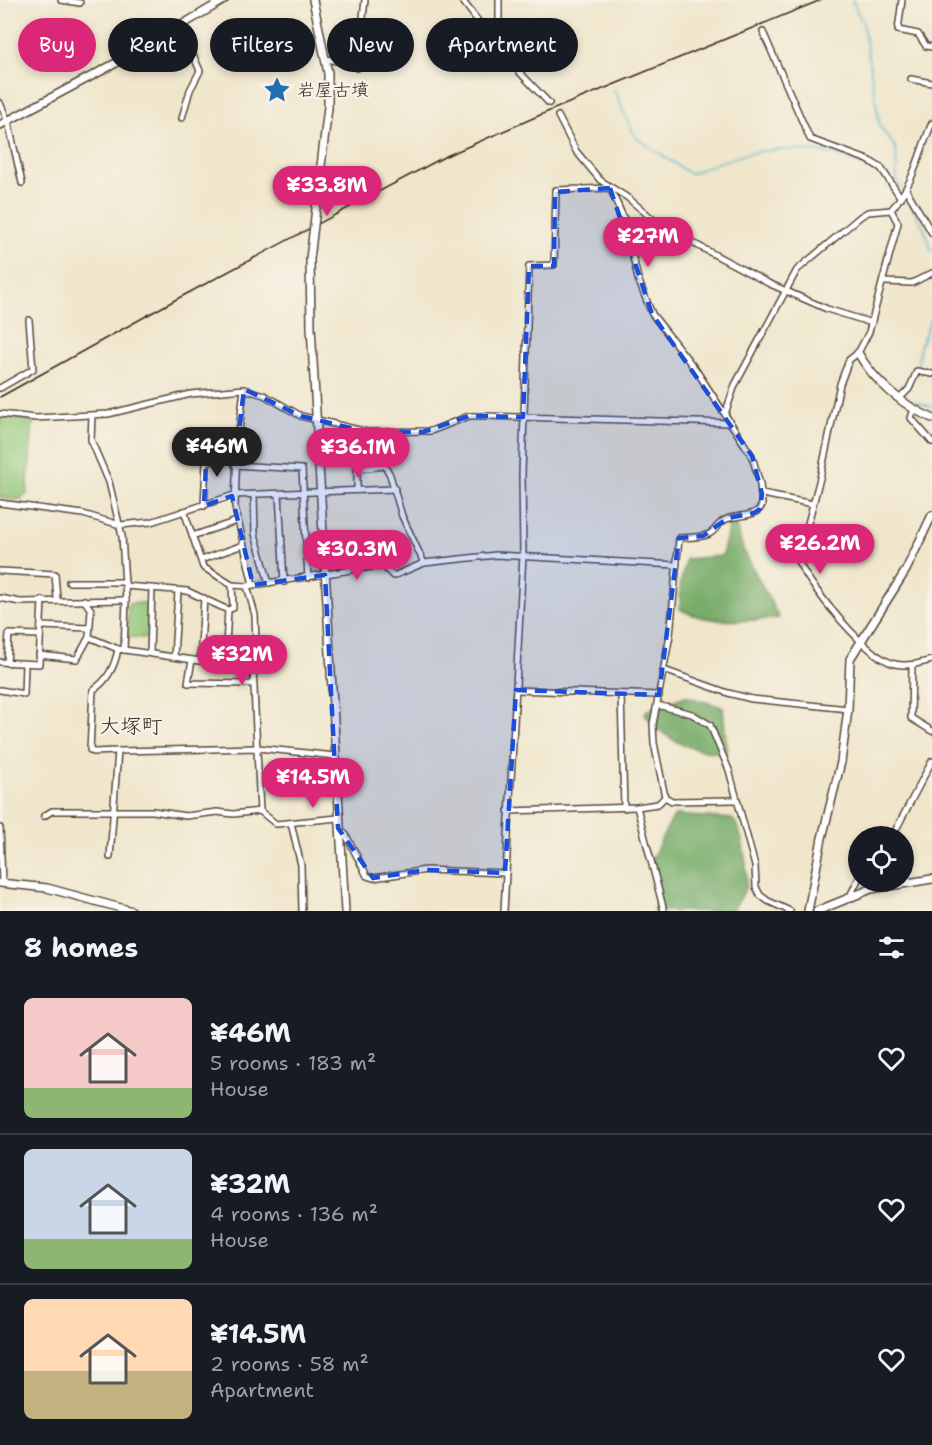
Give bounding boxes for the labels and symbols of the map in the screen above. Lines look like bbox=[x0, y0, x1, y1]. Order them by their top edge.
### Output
place icon: 岩屋古墳 bbox=[262, 75, 292, 105]
place label: 岩屋古墳 bbox=[297, 78, 369, 102]
pin: ¥33.8M bbox=[278, 166, 376, 217]
pin: ¥27M bbox=[612, 217, 684, 268]
pin: ¥46M bbox=[181, 427, 253, 478]
pin: ¥36.1M bbox=[309, 428, 407, 479]
pin: ¥26.2M bbox=[771, 524, 869, 575]
pin: ¥30.3M bbox=[308, 530, 406, 581]
pin: ¥32M bbox=[206, 635, 278, 686]
district label: 大塚町 bbox=[100, 712, 163, 740]
pin: ¥14.5M bbox=[264, 758, 362, 809]

